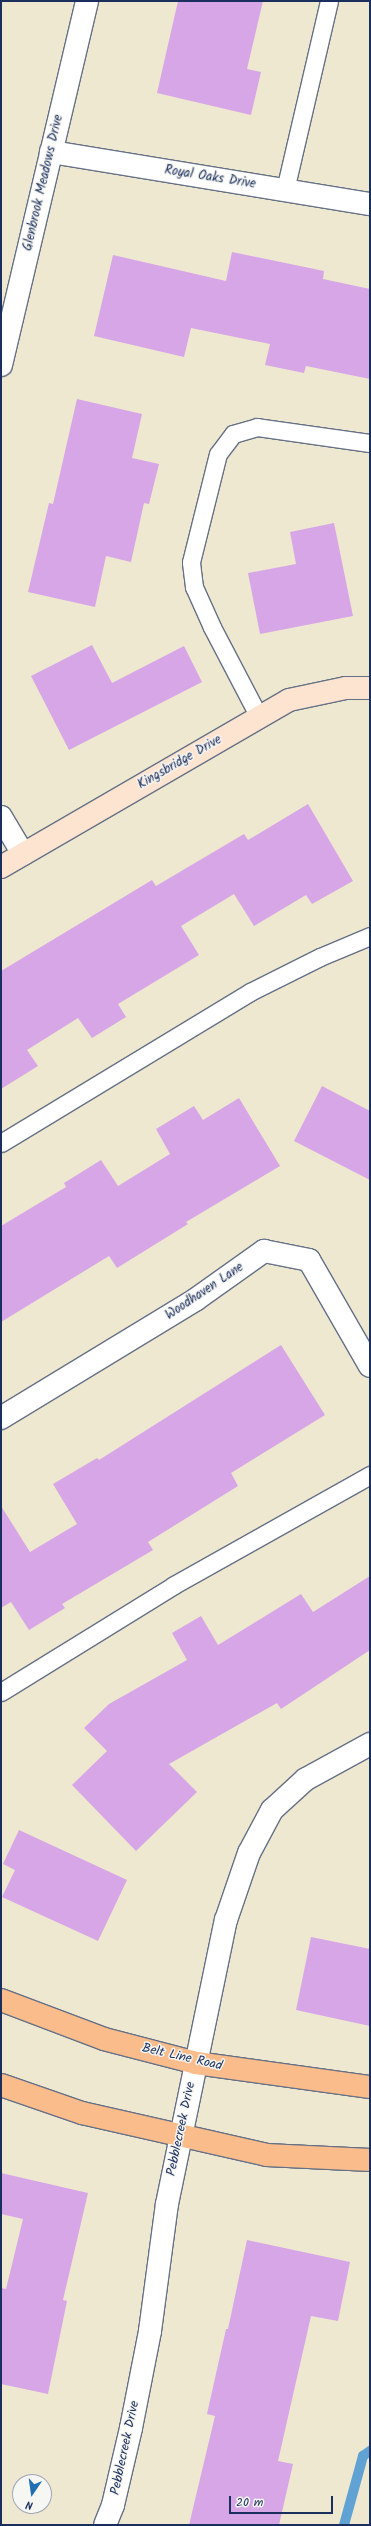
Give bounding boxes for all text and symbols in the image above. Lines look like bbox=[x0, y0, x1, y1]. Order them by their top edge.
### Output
street label: Glenbrook Meadows Drive bbox=[21, 113, 67, 253]
street label: Royal Oaks Drive bbox=[163, 163, 257, 193]
street label: Kingsbridge Drive bbox=[135, 733, 225, 793]
street label: Woodhaven Lane bbox=[163, 1260, 247, 1324]
street label: Belt Line Road bbox=[140, 2041, 224, 2075]
street label: Pebblecreek Drive bbox=[164, 2081, 200, 2177]
street label: Pebblecreek Drive bbox=[108, 2400, 144, 2496]
north arrow bbox=[12, 2474, 52, 2514]
scale bar bbox=[231, 2488, 335, 2514]
text: 20 m bbox=[236, 2493, 263, 2512]
text: N bbox=[24, 2495, 35, 2514]

